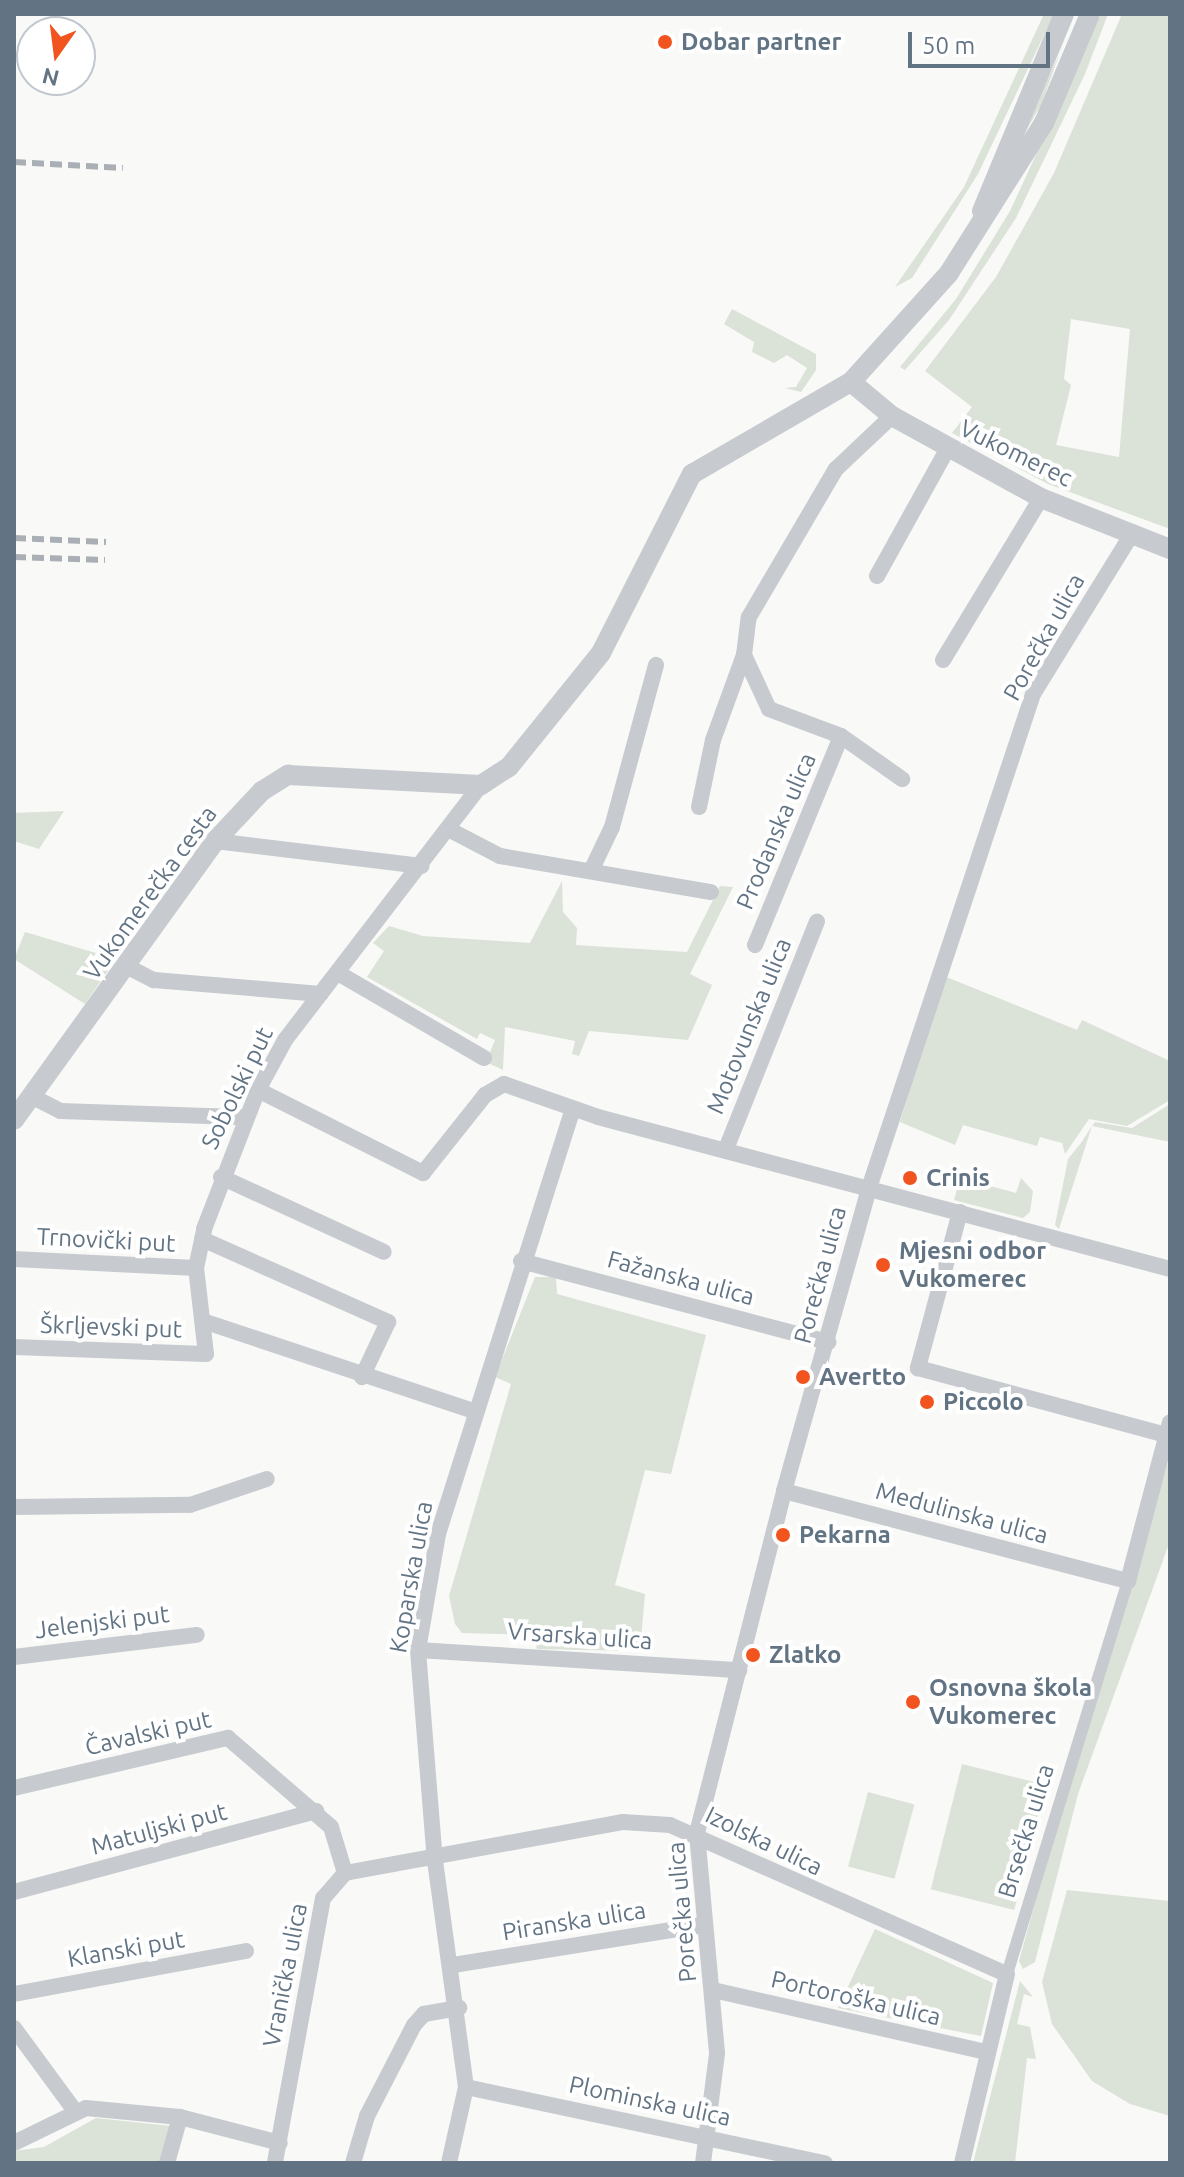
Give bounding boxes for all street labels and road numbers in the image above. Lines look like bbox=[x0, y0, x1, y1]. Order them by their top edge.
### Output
street label: Vukomerec bbox=[955, 413, 1077, 493]
street label: Porečka ulica bbox=[997, 568, 1091, 706]
street label: Prodanska ulica bbox=[730, 748, 822, 914]
street label: Vukomerečka cesta bbox=[77, 800, 223, 986]
street label: Motovunska ulica bbox=[701, 934, 797, 1118]
street label: Sobolski put bbox=[195, 1022, 279, 1154]
street label: Porečka ulica bbox=[788, 1203, 852, 1347]
street label: Trnovički put bbox=[36, 1222, 176, 1258]
street label: Fažanska ulica bbox=[605, 1245, 757, 1311]
street label: Škrljevski put bbox=[40, 1310, 182, 1344]
street label: Medulinska ulica bbox=[873, 1476, 1051, 1550]
street label: Koparska ulica bbox=[383, 1499, 439, 1655]
street label: Jelenjski put bbox=[33, 1599, 171, 1645]
street label: Vrsarska ulica bbox=[507, 1617, 653, 1655]
street label: Čavalski put bbox=[82, 1705, 214, 1761]
street label: Brsečka ulica bbox=[992, 1761, 1060, 1901]
street label: Matuljski put bbox=[88, 1797, 230, 1861]
street label: Izolska ulica bbox=[701, 1800, 827, 1882]
street label: Porečka ulica bbox=[662, 1841, 702, 1983]
street label: Piranska ulica bbox=[500, 1895, 648, 1947]
street label: Vranička ulica bbox=[257, 1901, 313, 2049]
street label: Klanski put bbox=[65, 1925, 187, 1973]
street label: Portoroška ulica bbox=[768, 1964, 944, 2032]
street label: Plominska ulica bbox=[567, 2070, 733, 2132]

